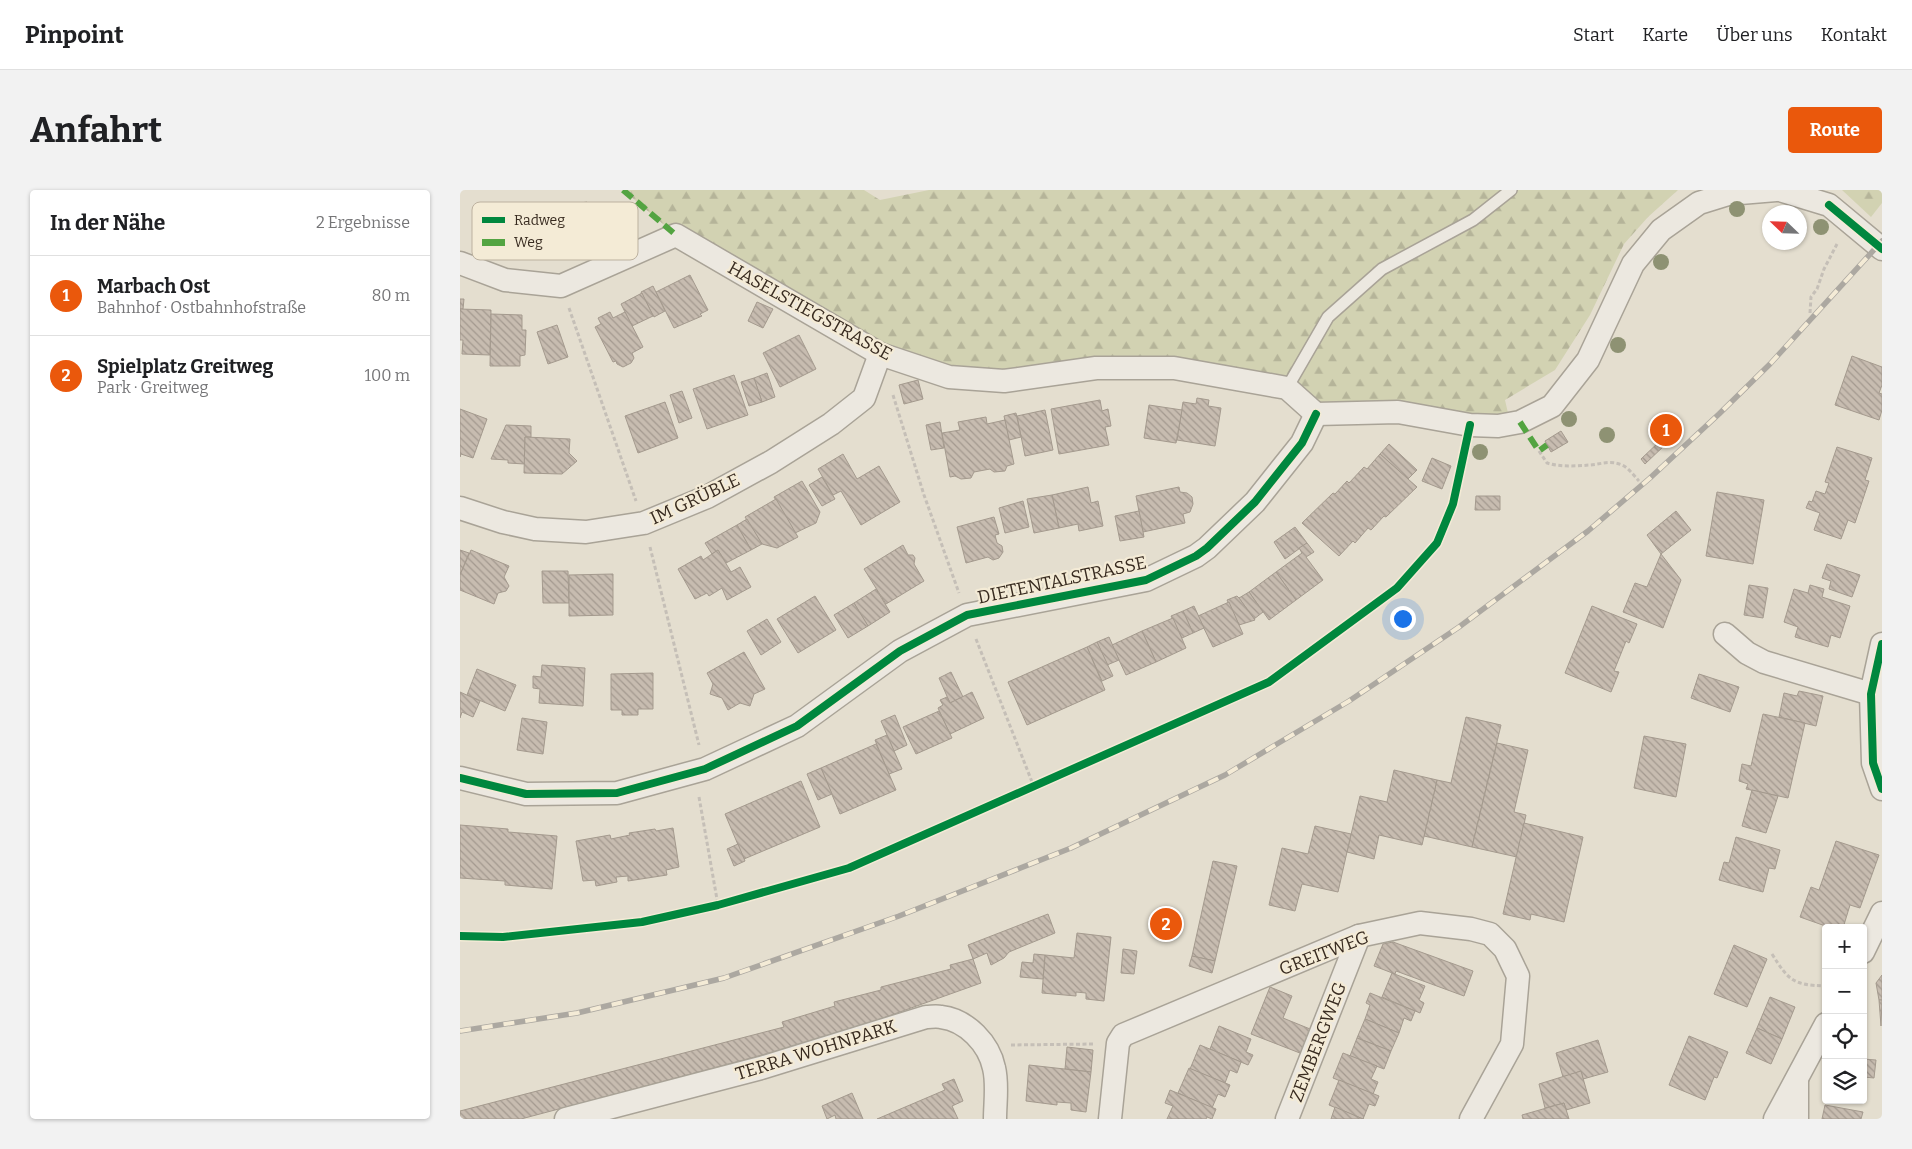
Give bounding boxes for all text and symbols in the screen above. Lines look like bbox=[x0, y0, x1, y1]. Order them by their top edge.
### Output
text: Pinpoint bbox=[25, 21, 124, 49]
text: Start bbox=[1573, 24, 1614, 46]
text: Karte bbox=[1642, 24, 1688, 46]
text: Über uns bbox=[1716, 24, 1793, 46]
text: Kontakt bbox=[1821, 24, 1887, 46]
button: Route bbox=[1788, 107, 1882, 153]
text: Anfahrt bbox=[30, 109, 162, 151]
legend bbox=[472, 202, 638, 260]
north arrow bbox=[1762, 205, 1807, 250]
text: In der Nähe bbox=[50, 210, 165, 236]
text: Radweg bbox=[514, 212, 565, 229]
text: 2 Ergebnisse bbox=[316, 213, 410, 232]
text: Weg bbox=[514, 234, 543, 251]
street label: HASELSTIEGSTRASSE bbox=[724, 257, 896, 365]
text: Marbach Ost bbox=[97, 275, 210, 298]
text: 1 bbox=[63, 286, 69, 305]
text: 80 m bbox=[372, 286, 410, 305]
text: Bahnhof · Ostbahnhofstraße bbox=[97, 298, 306, 317]
text: Spielplatz Greitweg bbox=[97, 355, 273, 378]
text: 2 bbox=[61, 366, 71, 385]
text: 100 m bbox=[365, 366, 410, 385]
text: Park · Greitweg bbox=[97, 378, 208, 397]
pin: 1 bbox=[1650, 411, 1682, 449]
street label: IM GRÜBLE bbox=[647, 469, 743, 529]
street label: DIETENTALSTRASSE bbox=[976, 551, 1148, 609]
your location bbox=[1390, 606, 1416, 632]
pin: 2 bbox=[1150, 905, 1182, 943]
map controls bbox=[1822, 924, 1867, 1104]
button: + bbox=[1822, 924, 1867, 969]
street label: GREITWEG bbox=[1276, 926, 1372, 980]
button: − bbox=[1822, 969, 1867, 1014]
street label: ZEMBERGWEG bbox=[1285, 979, 1351, 1105]
button: locate bbox=[1822, 1014, 1867, 1059]
street label: TERRA WOHNPARK bbox=[733, 1015, 899, 1085]
button: layers bbox=[1822, 1059, 1867, 1104]

